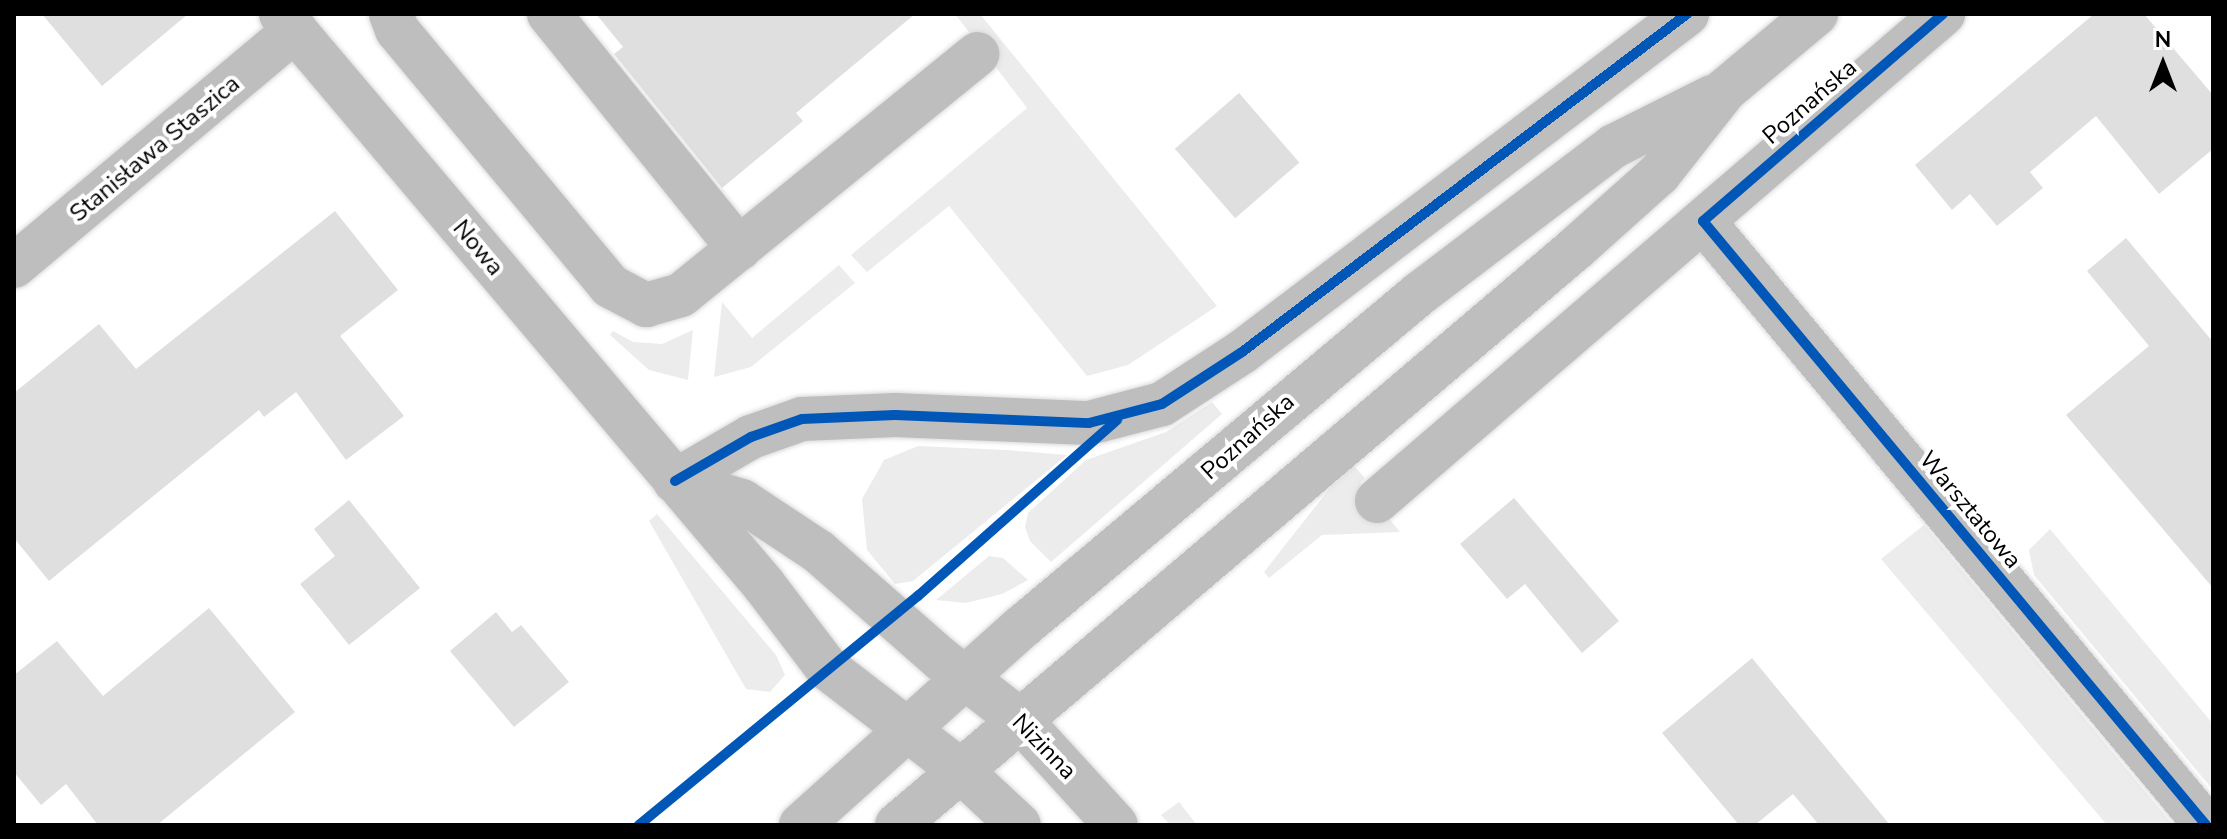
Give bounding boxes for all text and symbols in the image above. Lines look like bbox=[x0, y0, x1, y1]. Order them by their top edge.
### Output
north arrow bbox=[2123, 24, 2203, 104]
text: N bbox=[2155, 25, 2171, 55]
street label: Poznańska bbox=[1757, 53, 1863, 151]
street label: Stanisława Staszica bbox=[64, 70, 246, 228]
street label: Nowa bbox=[447, 214, 509, 282]
street label: Poznańska bbox=[1196, 388, 1300, 486]
street label: Warsztatowa bbox=[1913, 446, 2027, 574]
street label: Nizinna bbox=[1006, 708, 1082, 786]

